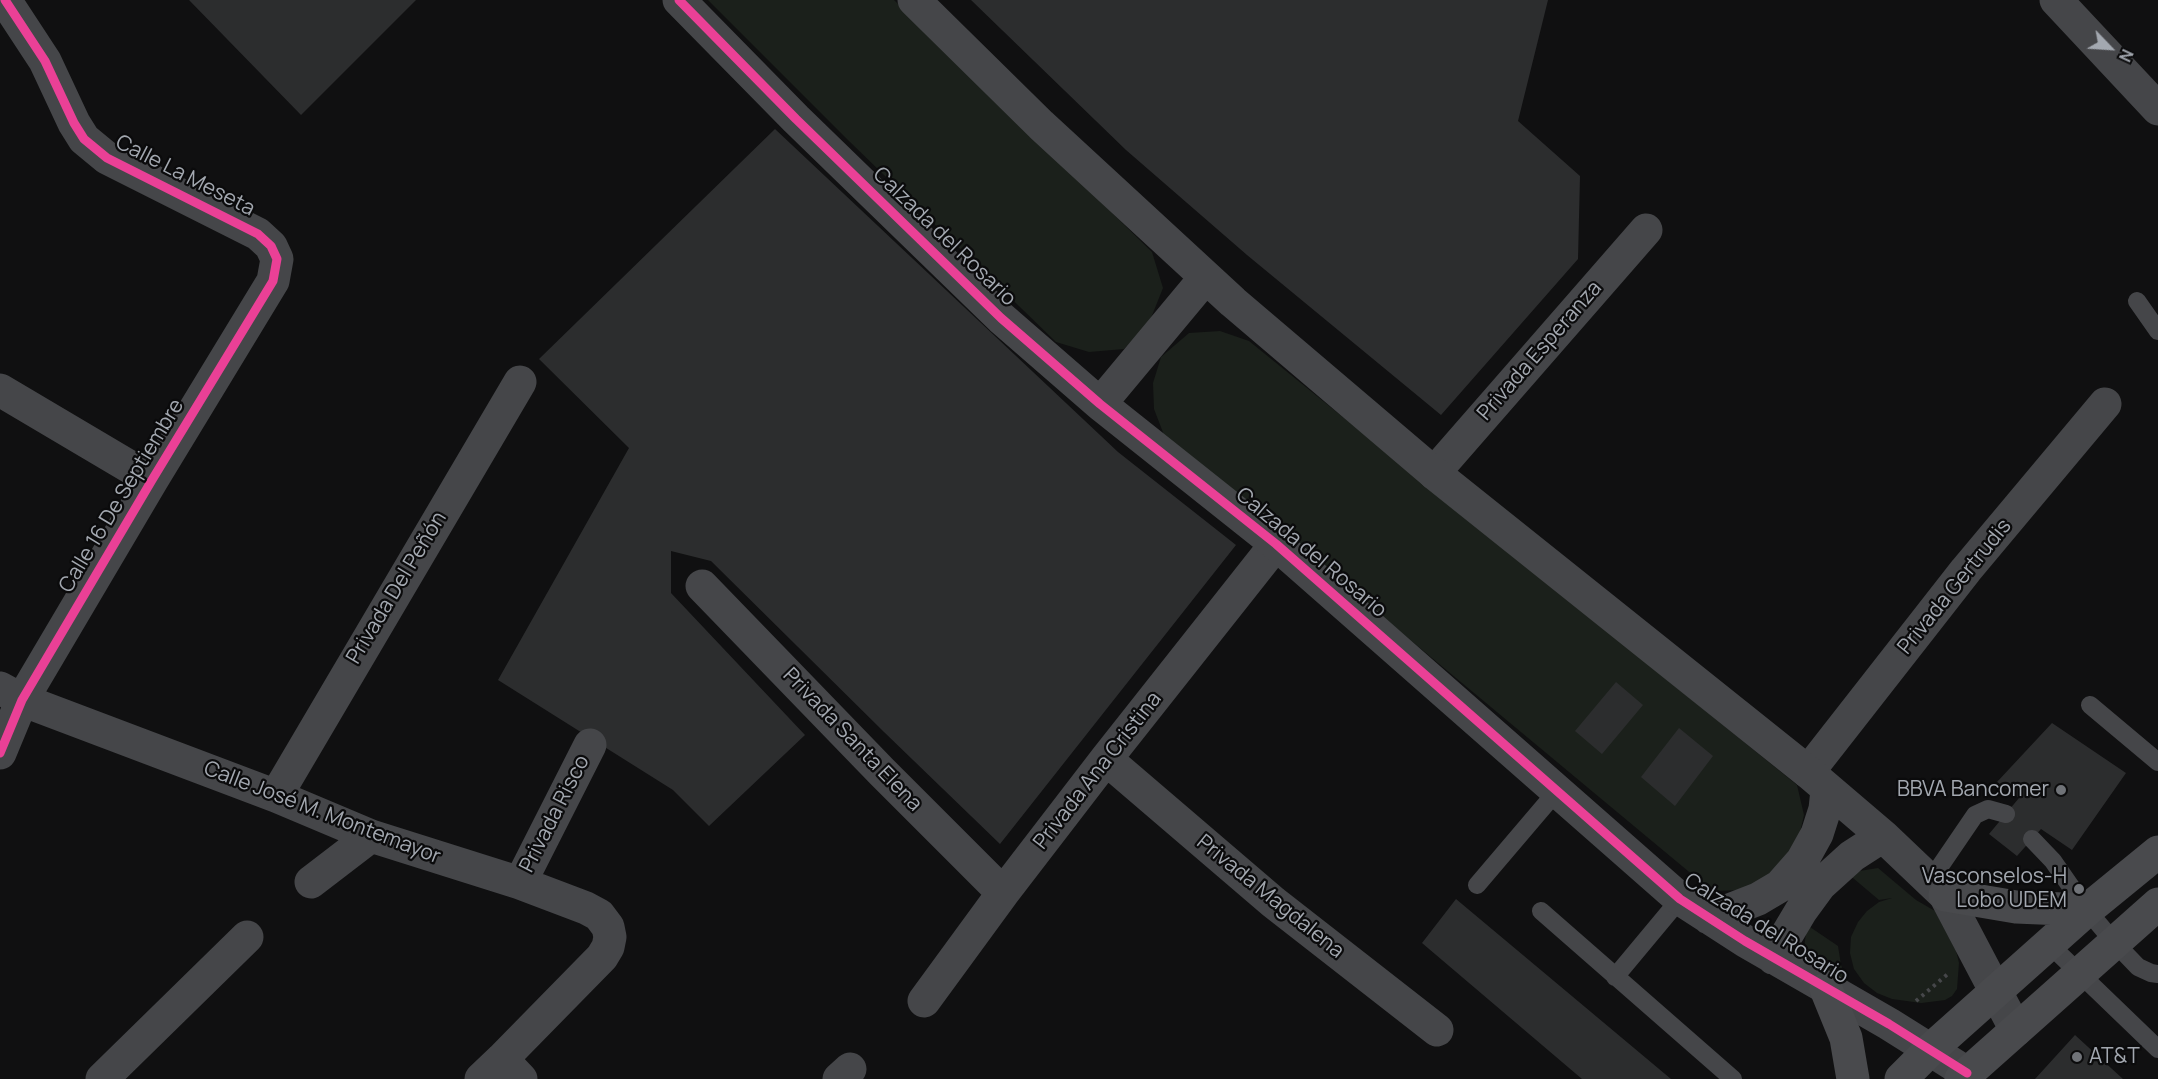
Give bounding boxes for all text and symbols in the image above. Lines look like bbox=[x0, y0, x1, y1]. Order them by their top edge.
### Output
north arrow bbox=[2080, 18, 2140, 78]
text: N bbox=[2114, 46, 2139, 65]
street label: Calle La Meseta bbox=[111, 130, 259, 222]
street label: Calzada del Rosario bbox=[867, 162, 1021, 312]
street label: Privada Esperanza bbox=[1473, 276, 1607, 426]
street label: Calle 16 De Septiembre bbox=[54, 395, 190, 597]
street label: Calzada del Rosario bbox=[1231, 483, 1391, 623]
street label: Privada Del Peñón bbox=[342, 507, 452, 669]
street label: Privada Gertrudis bbox=[1893, 514, 2017, 660]
street label: Privada Santa Elena bbox=[777, 663, 927, 817]
street label: Privada Ana Cristina bbox=[1029, 687, 1167, 855]
street label: Privada Risco bbox=[515, 751, 595, 877]
street label: Calle José M. Montemayor bbox=[200, 756, 444, 870]
place label: BBVA Bancomer bbox=[1897, 777, 2049, 803]
marker: BBVA Bancomer bbox=[2054, 783, 2068, 797]
street label: Privada Magdalena bbox=[1191, 830, 1349, 964]
place label: Vasconselos-H Lobo UDEM bbox=[1922, 864, 2067, 914]
street label: Calzada del Rosario bbox=[1679, 868, 1853, 990]
marker: Vasconselos-H Lobo UDEM bbox=[2072, 882, 2086, 896]
place label: AT&T bbox=[2089, 1044, 2140, 1070]
marker: AT&T bbox=[2070, 1050, 2084, 1064]

